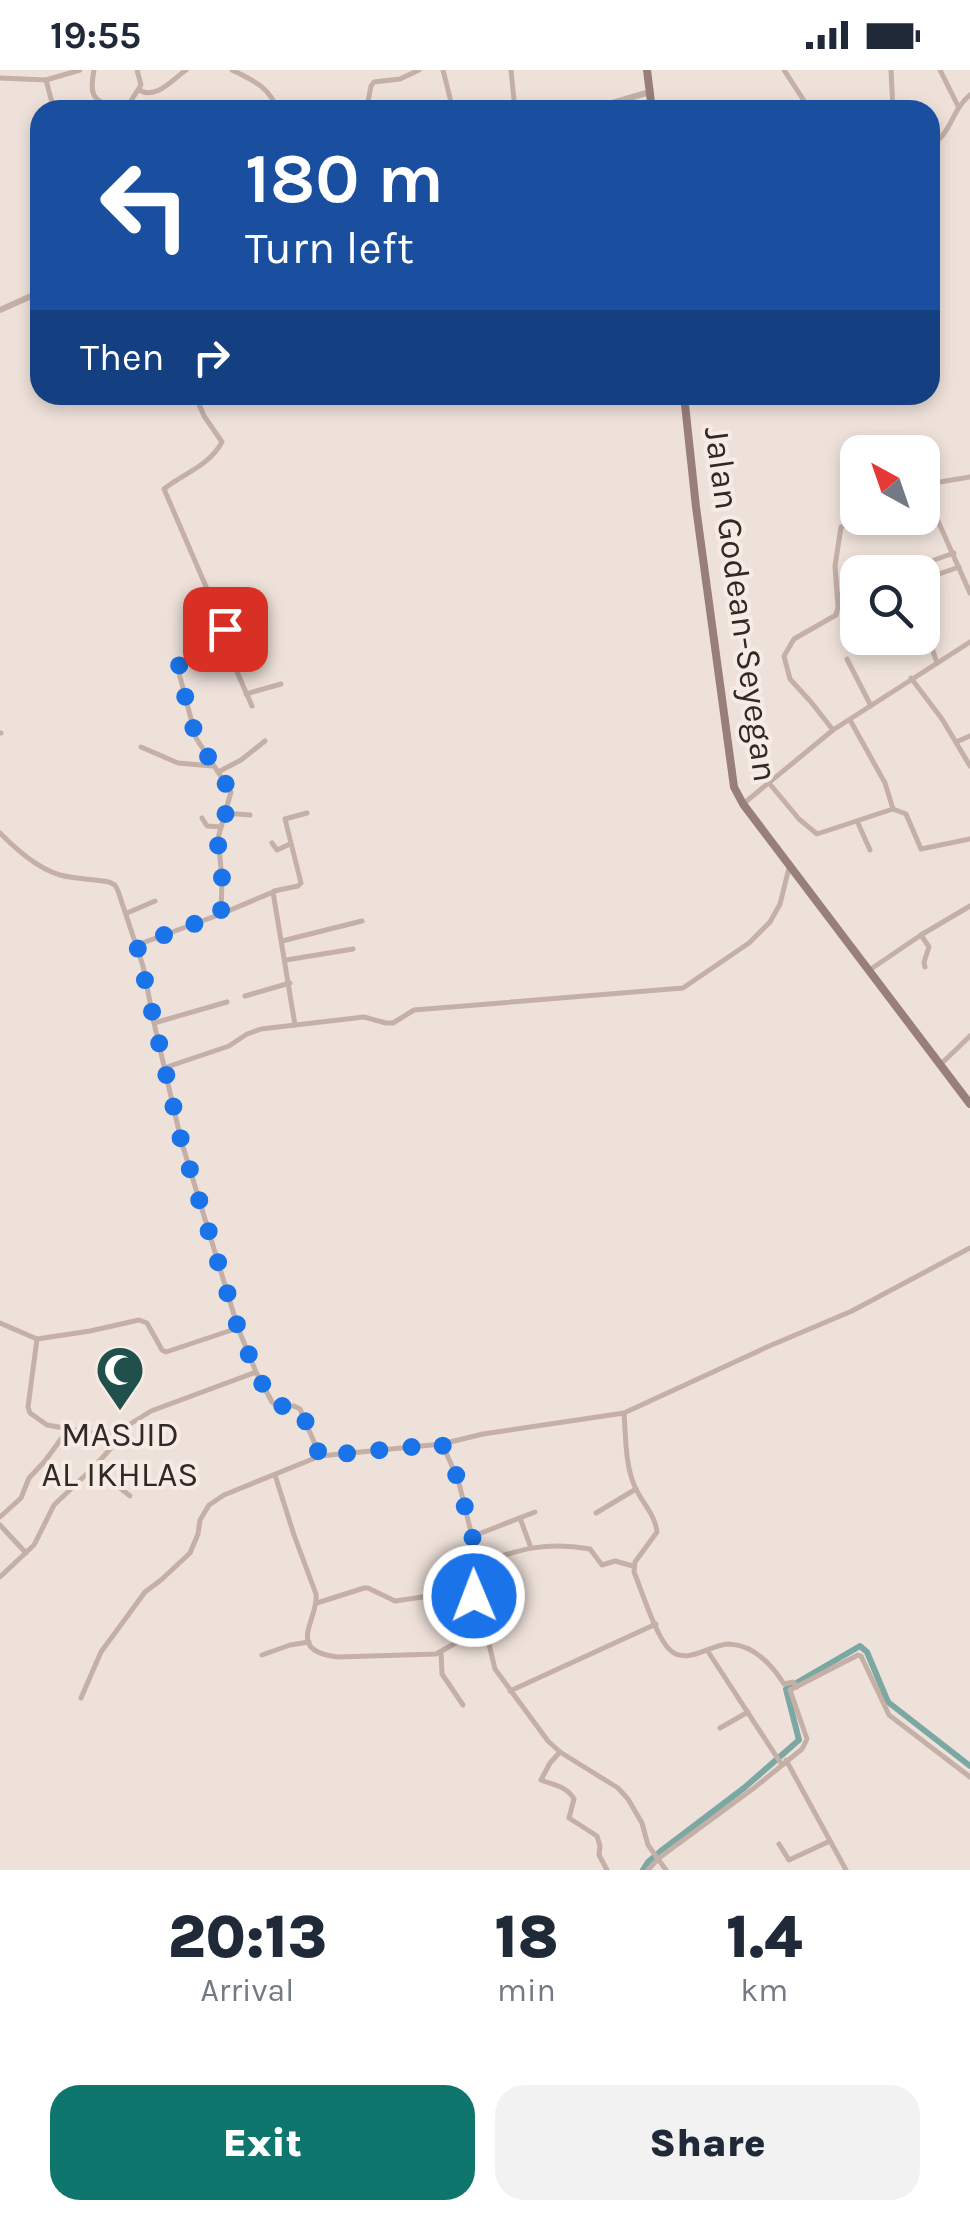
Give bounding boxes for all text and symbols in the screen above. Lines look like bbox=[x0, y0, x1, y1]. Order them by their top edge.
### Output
text: 19:55 bbox=[50, 13, 141, 58]
text: 180 m bbox=[245, 138, 444, 220]
icon: left bbox=[80, 140, 210, 270]
text: Turn left bbox=[245, 222, 414, 274]
icon: right bbox=[184, 330, 239, 385]
text: Then bbox=[80, 335, 164, 380]
street label: Jalan Godean-Seyegan bbox=[696, 424, 786, 784]
north arrow bbox=[840, 435, 940, 535]
map controls bbox=[840, 435, 940, 655]
button: search bbox=[840, 555, 940, 655]
pin bbox=[183, 587, 268, 672]
icon: arrive bbox=[198, 602, 253, 657]
mosque icon: MASJID AL IKHLAS bbox=[94, 1344, 146, 1412]
place label: MASJID AL IKHLAS bbox=[42, 1414, 198, 1495]
position arrow bbox=[422, 1544, 526, 1648]
text: 20:13 bbox=[168, 1902, 327, 1972]
text: 18 bbox=[495, 1902, 558, 1972]
text: 1.4 bbox=[726, 1902, 802, 1972]
text: Arrival bbox=[200, 1972, 294, 2009]
text: min bbox=[497, 1972, 556, 2009]
text: km bbox=[740, 1972, 788, 2009]
button: Exit bbox=[50, 2085, 475, 2200]
button: Share bbox=[495, 2085, 920, 2200]

